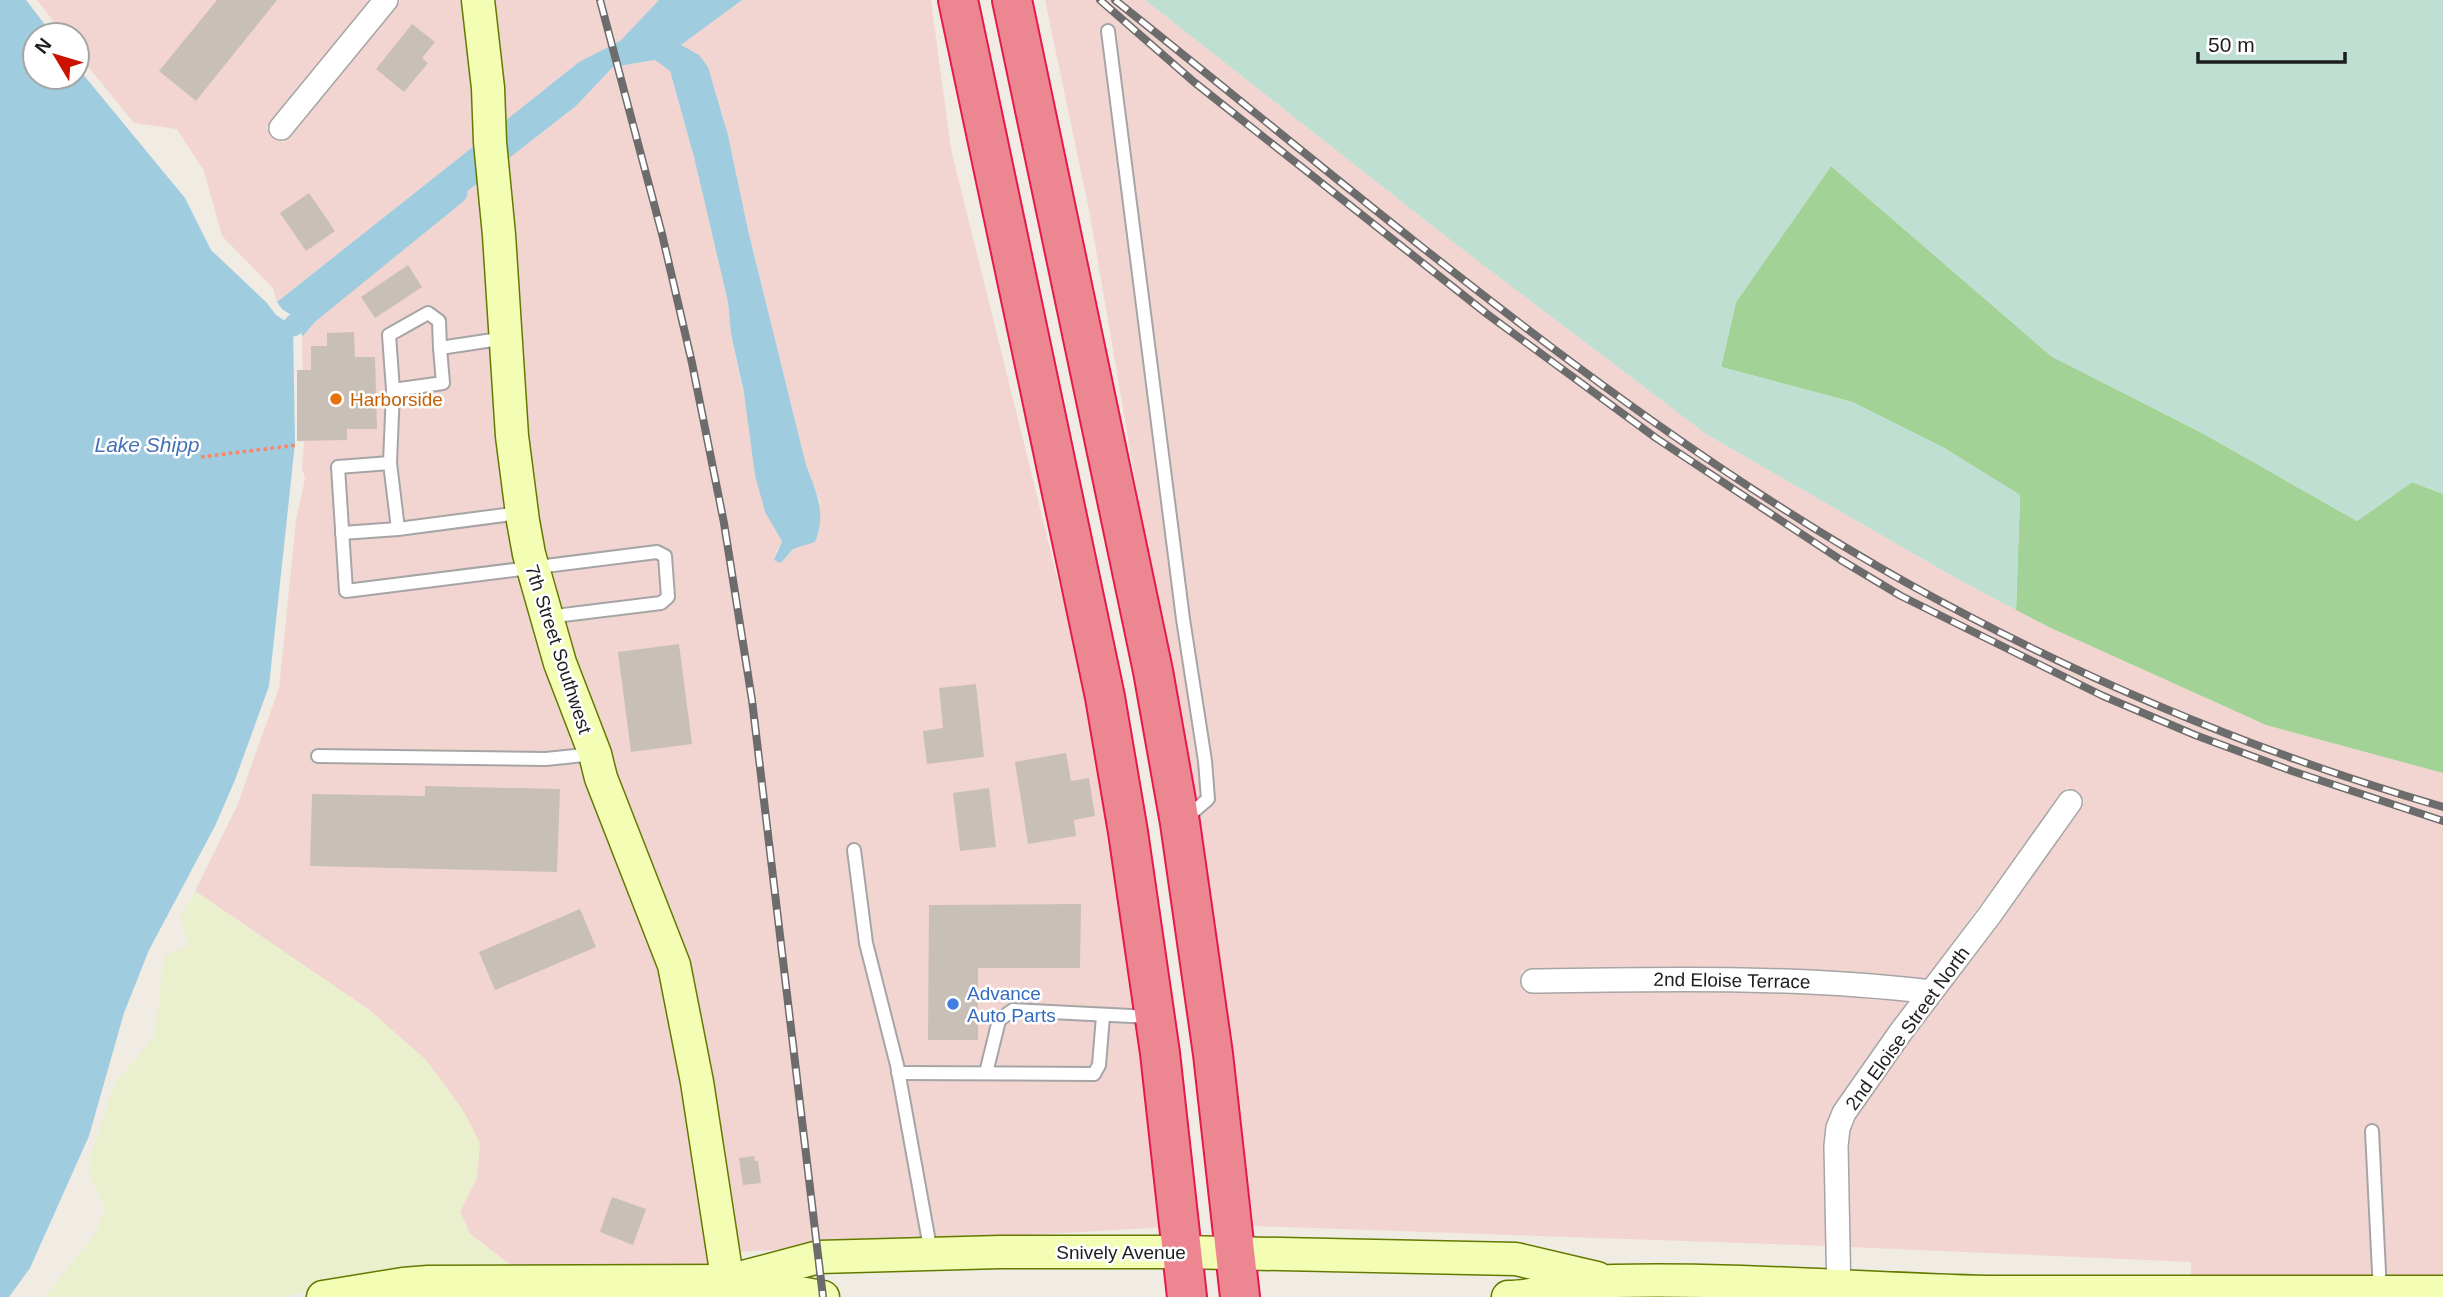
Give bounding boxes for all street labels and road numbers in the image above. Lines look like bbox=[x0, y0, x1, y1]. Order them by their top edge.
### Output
street label: 7th Street Southwest bbox=[521, 562, 596, 737]
street label: 2nd Eloise Street North bbox=[1841, 943, 1974, 1114]
street label: 2nd Eloise Terrace bbox=[1653, 969, 1811, 992]
street label: Snively Avenue bbox=[1056, 1242, 1186, 1263]

